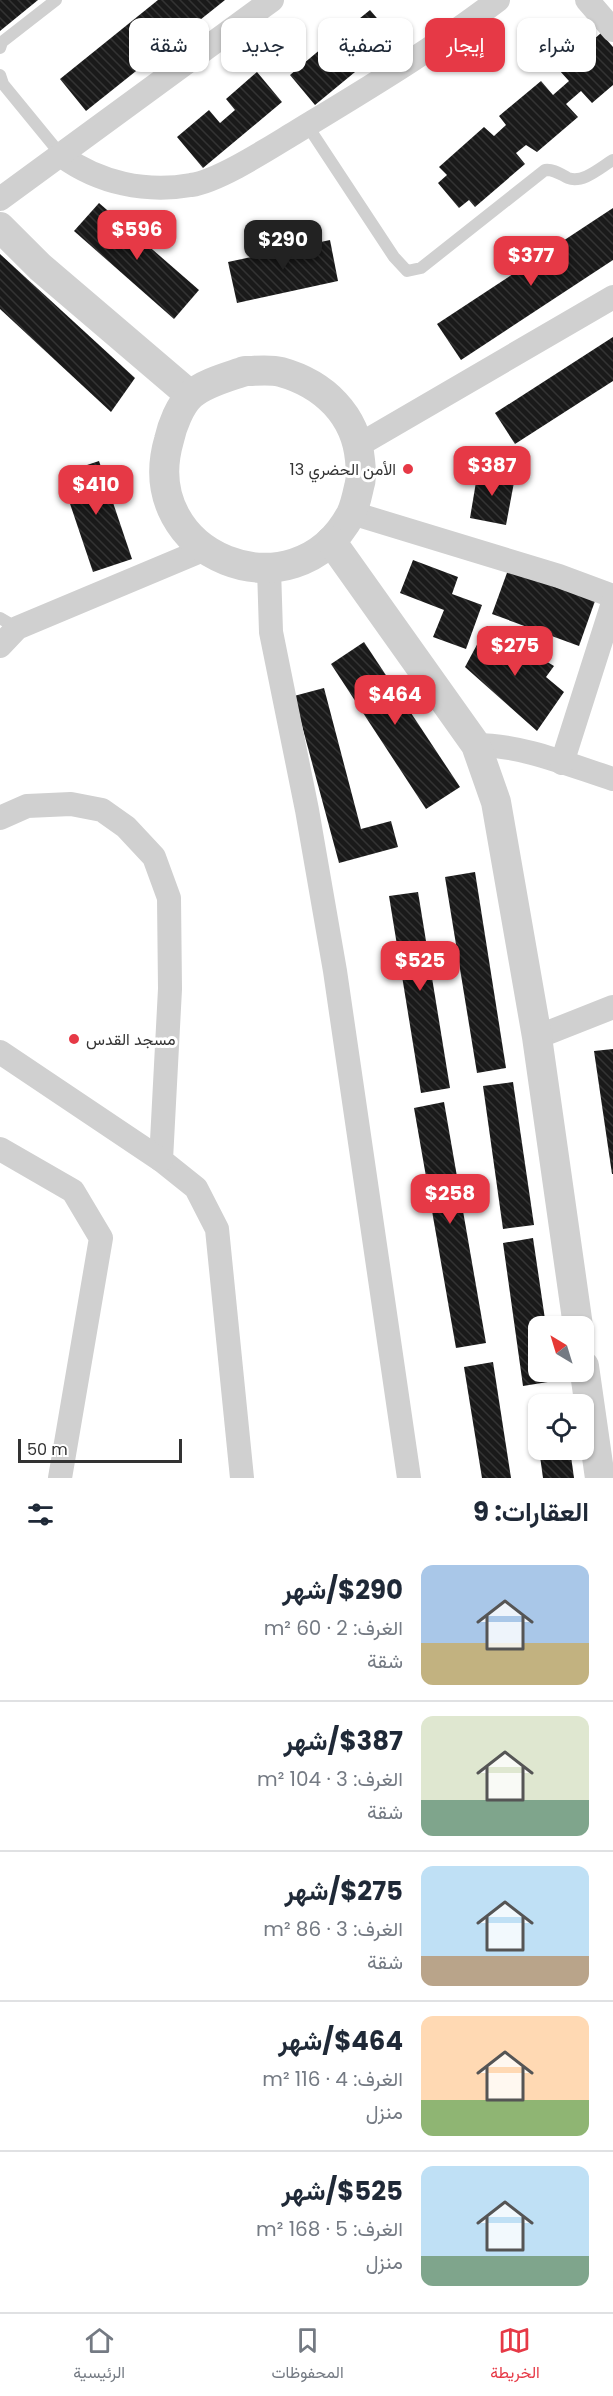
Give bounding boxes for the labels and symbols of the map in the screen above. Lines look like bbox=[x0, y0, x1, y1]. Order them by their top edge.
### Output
pin: $596 bbox=[101, 210, 173, 261]
pin: $290 bbox=[247, 220, 319, 271]
pin: $377 bbox=[495, 236, 567, 287]
pin: $387 bbox=[456, 446, 528, 497]
place label: الأمن الحضري 13 bbox=[290, 458, 396, 483]
marker: الأمن الحضري 13 bbox=[401, 462, 415, 476]
pin: $410 bbox=[60, 465, 132, 516]
pin: $275 bbox=[479, 626, 551, 677]
pin: $464 bbox=[359, 675, 431, 726]
pin: $525 bbox=[384, 941, 456, 992]
place label: مسجد القدس bbox=[86, 1028, 175, 1051]
marker: مسجد القدس bbox=[67, 1032, 81, 1046]
pin: $258 bbox=[414, 1174, 486, 1225]
north arrow bbox=[528, 1316, 594, 1382]
scale bar bbox=[18, 1436, 182, 1464]

